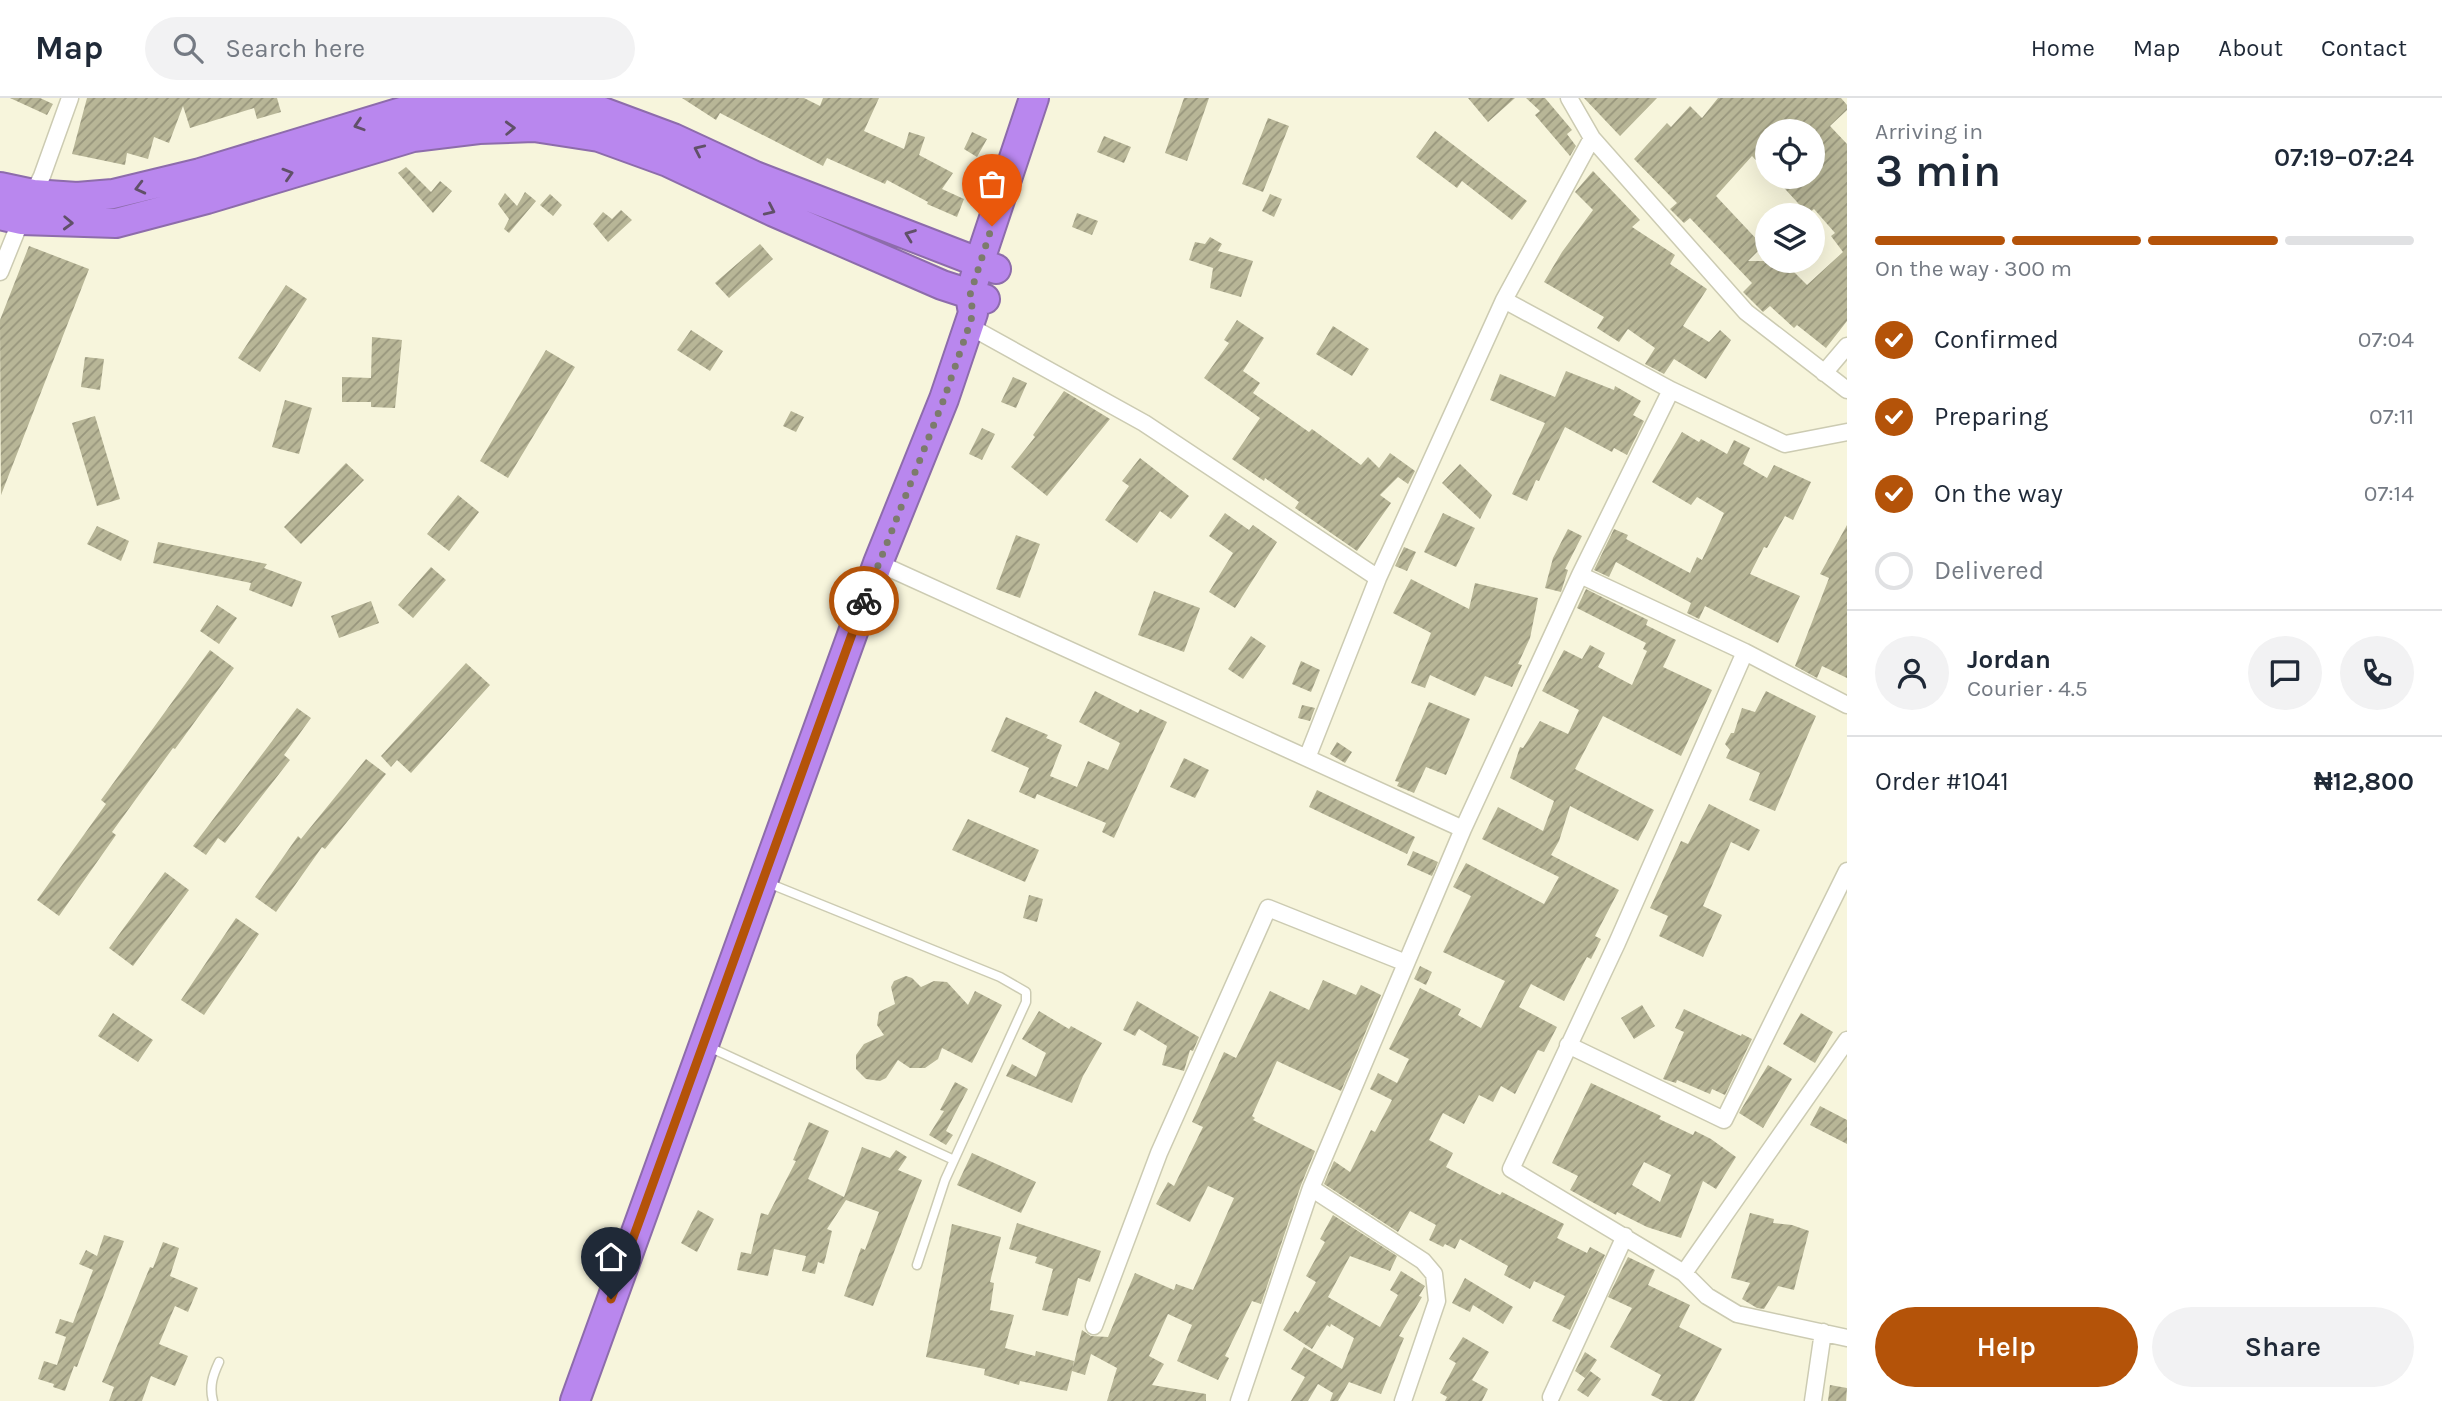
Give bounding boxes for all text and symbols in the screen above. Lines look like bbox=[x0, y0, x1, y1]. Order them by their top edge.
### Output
search box bbox=[145, 17, 635, 80]
text: Map bbox=[35, 29, 103, 67]
icon: search bbox=[169, 29, 207, 67]
text: Search here bbox=[225, 33, 365, 64]
text: Home bbox=[2031, 34, 2095, 62]
text: Map bbox=[2133, 34, 2180, 62]
text: About bbox=[2218, 34, 2283, 62]
text: Contact bbox=[2321, 34, 2407, 62]
one-way arrow bbox=[353, 117, 366, 131]
text: Arriving in bbox=[1875, 118, 1983, 145]
map controls bbox=[1755, 119, 1825, 273]
button: locate bbox=[1755, 119, 1825, 189]
one-way arrow bbox=[505, 120, 516, 135]
text: 07:19–07:24 bbox=[2274, 142, 2414, 173]
one-way arrow bbox=[694, 144, 706, 158]
text: 3 min bbox=[1875, 144, 2001, 198]
pin bbox=[962, 154, 1022, 226]
icon: bag bbox=[973, 165, 1011, 203]
one-way arrow bbox=[282, 168, 294, 183]
one-way arrow bbox=[134, 180, 146, 194]
one-way arrow bbox=[763, 202, 775, 216]
button: layers bbox=[1755, 203, 1825, 273]
one-way arrow bbox=[62, 215, 73, 230]
one-way arrow bbox=[904, 229, 916, 243]
text: On the way · 300 m bbox=[1875, 255, 2072, 282]
icon: check bbox=[1875, 321, 1913, 359]
text: Confirmed bbox=[1934, 324, 2059, 355]
text: 07:04 bbox=[2358, 326, 2414, 353]
icon: check bbox=[1875, 398, 1913, 436]
text: Preparing bbox=[1934, 401, 2048, 432]
text: 07:11 bbox=[2369, 403, 2414, 430]
icon: check bbox=[1875, 475, 1913, 513]
text: On the way bbox=[1934, 478, 2063, 509]
text: 07:14 bbox=[2364, 480, 2414, 507]
text: Delivered bbox=[1934, 555, 2044, 586]
courier bbox=[829, 566, 899, 636]
icon: bike bbox=[845, 582, 883, 620]
button: person bbox=[1875, 636, 1949, 710]
button: chat bbox=[2248, 636, 2322, 710]
button: phone bbox=[2340, 636, 2414, 710]
text: Jordan bbox=[1967, 644, 2051, 675]
text: Courier · 4.5 bbox=[1967, 675, 2088, 702]
text: Order #1041 bbox=[1875, 766, 2009, 797]
text: ₦12,800 bbox=[2314, 766, 2414, 797]
pin bbox=[581, 1227, 641, 1299]
icon: home bbox=[592, 1238, 630, 1276]
button: Help bbox=[1875, 1307, 2138, 1387]
button: Share bbox=[2152, 1307, 2414, 1387]

